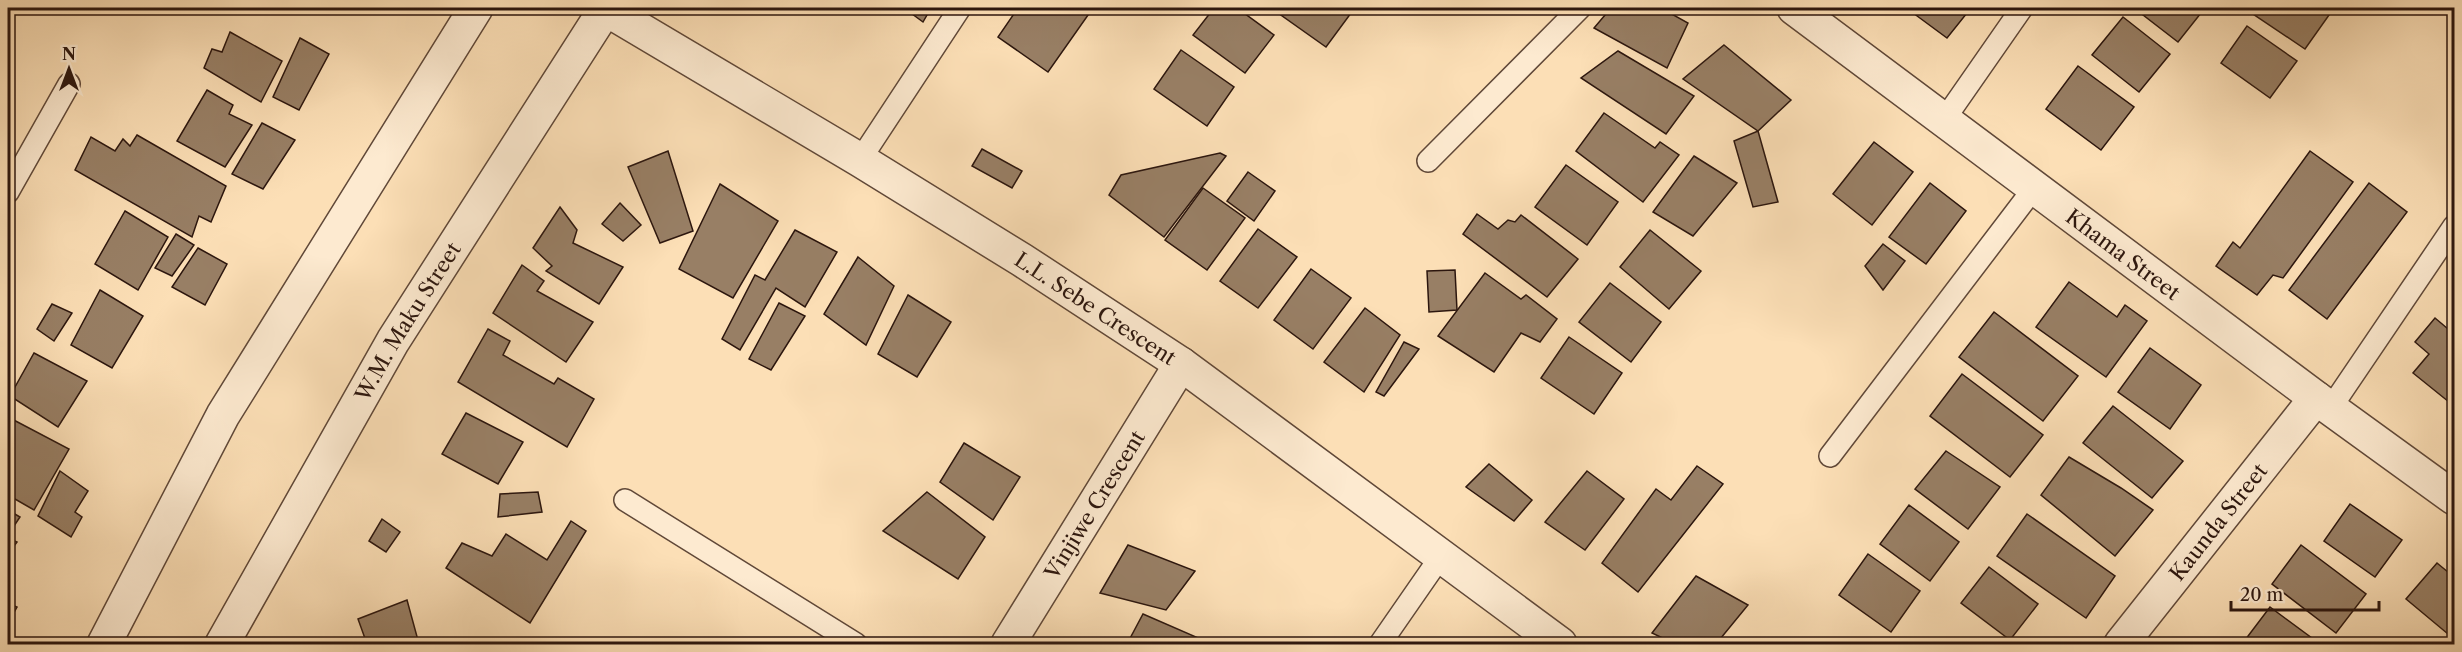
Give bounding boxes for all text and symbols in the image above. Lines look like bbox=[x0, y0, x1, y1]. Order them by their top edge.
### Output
north arrow bbox=[39, 39, 99, 99]
text: N bbox=[62, 44, 76, 64]
street label: Khama Street bbox=[2061, 203, 2186, 305]
street label: W.M. Maku Street bbox=[349, 237, 466, 406]
street label: L.L. Sebe Crescent bbox=[1010, 246, 1181, 370]
street label: Vinjiwe Crescent bbox=[1038, 425, 1150, 584]
street label: Kaunda Street bbox=[2164, 458, 2272, 585]
scale bar bbox=[2231, 574, 2380, 612]
text: 20 m bbox=[2240, 584, 2284, 606]

